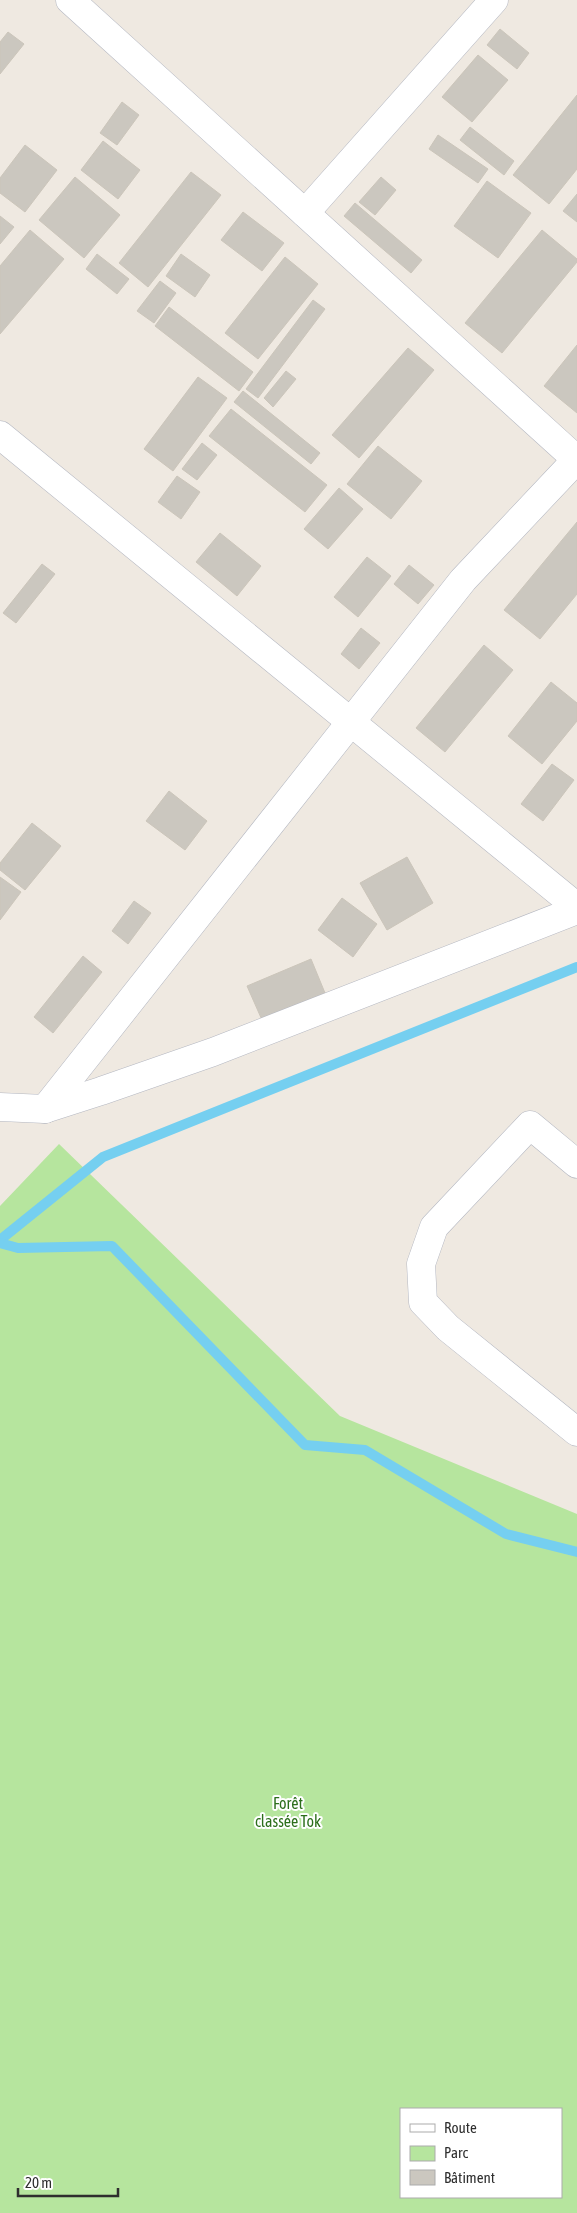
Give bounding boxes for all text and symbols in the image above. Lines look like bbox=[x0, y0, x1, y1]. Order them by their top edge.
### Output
park label: Forêt classée Tok bbox=[255, 1794, 321, 1830]
legend bbox=[400, 2108, 562, 2198]
text: Route bbox=[444, 2119, 477, 2136]
text: Parc bbox=[444, 2144, 468, 2161]
scale bar bbox=[18, 2166, 118, 2198]
text: Bâtiment bbox=[444, 2169, 495, 2186]
text: 20 m bbox=[25, 2174, 52, 2191]

